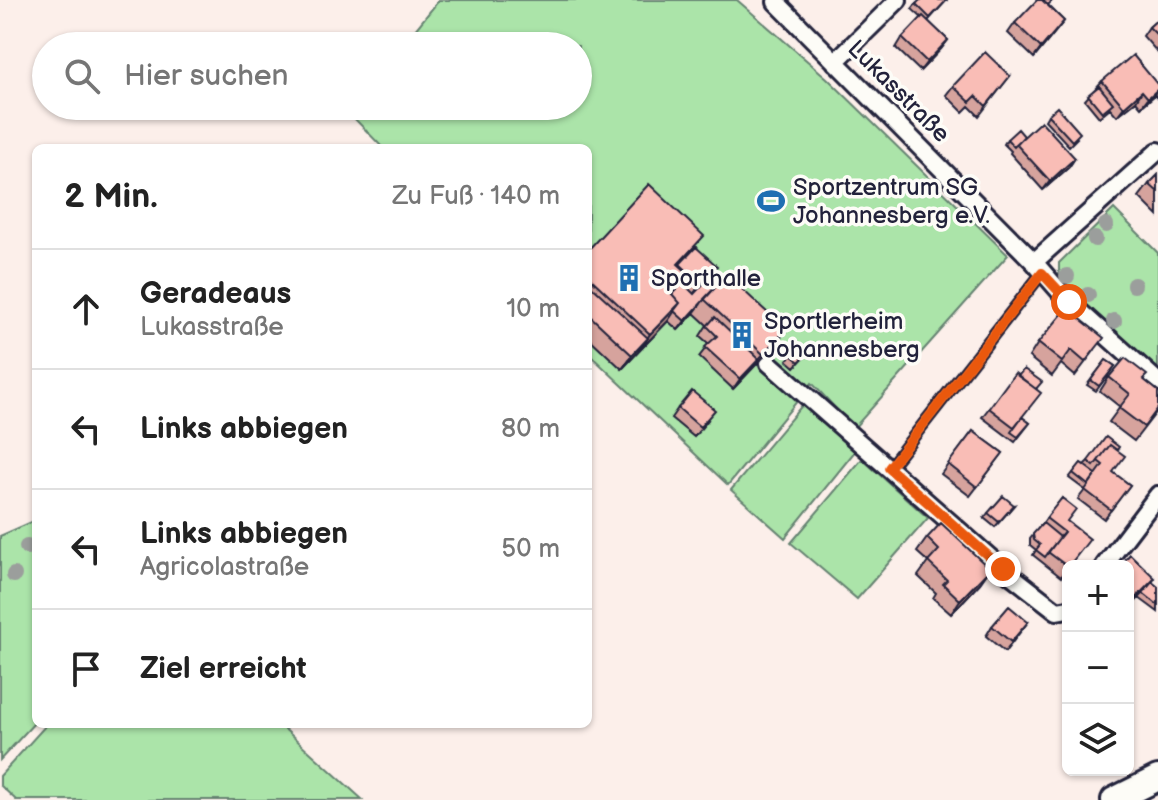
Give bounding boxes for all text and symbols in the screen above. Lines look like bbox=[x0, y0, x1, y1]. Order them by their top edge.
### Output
search box bbox=[32, 32, 592, 120]
street label: Lukasstraße bbox=[842, 34, 956, 148]
icon: search bbox=[60, 54, 104, 98]
text: Hier suchen bbox=[124, 58, 289, 94]
place label: Sportzentrum SG Johannesberg e.V. bbox=[793, 173, 990, 230]
text: 2 Min. bbox=[64, 176, 158, 217]
text: Zu Fuß · 140 m bbox=[392, 181, 560, 212]
sports icon: Sportzentrum SG Johannesberg e.V. bbox=[756, 186, 786, 216]
building icon: Sporthalle bbox=[614, 263, 644, 293]
place label: Sporthalle bbox=[651, 264, 761, 293]
text: Geradeaus bbox=[140, 276, 291, 312]
route start bbox=[1051, 284, 1087, 320]
icon: ahead bbox=[64, 287, 108, 331]
text: 10 m bbox=[506, 294, 560, 325]
place label: Sportlerheim Johannesberg bbox=[764, 307, 920, 364]
text: Lukasstraße bbox=[140, 312, 284, 343]
building icon: Sportlerheim Johannesberg bbox=[727, 320, 757, 350]
icon: left bbox=[64, 407, 108, 451]
text: Links abbiegen bbox=[140, 411, 348, 447]
text: 80 m bbox=[501, 414, 560, 445]
text: Links abbiegen bbox=[140, 516, 348, 552]
icon: left bbox=[64, 527, 108, 571]
text: 50 m bbox=[501, 534, 560, 565]
route end bbox=[985, 551, 1021, 587]
text: Agricolastraße bbox=[140, 552, 309, 583]
map controls bbox=[1062, 560, 1134, 776]
button: + bbox=[1062, 560, 1134, 632]
button: − bbox=[1062, 632, 1134, 704]
icon: arrive bbox=[64, 647, 108, 691]
text: Ziel erreicht bbox=[140, 651, 307, 687]
button: layers bbox=[1062, 704, 1134, 776]

